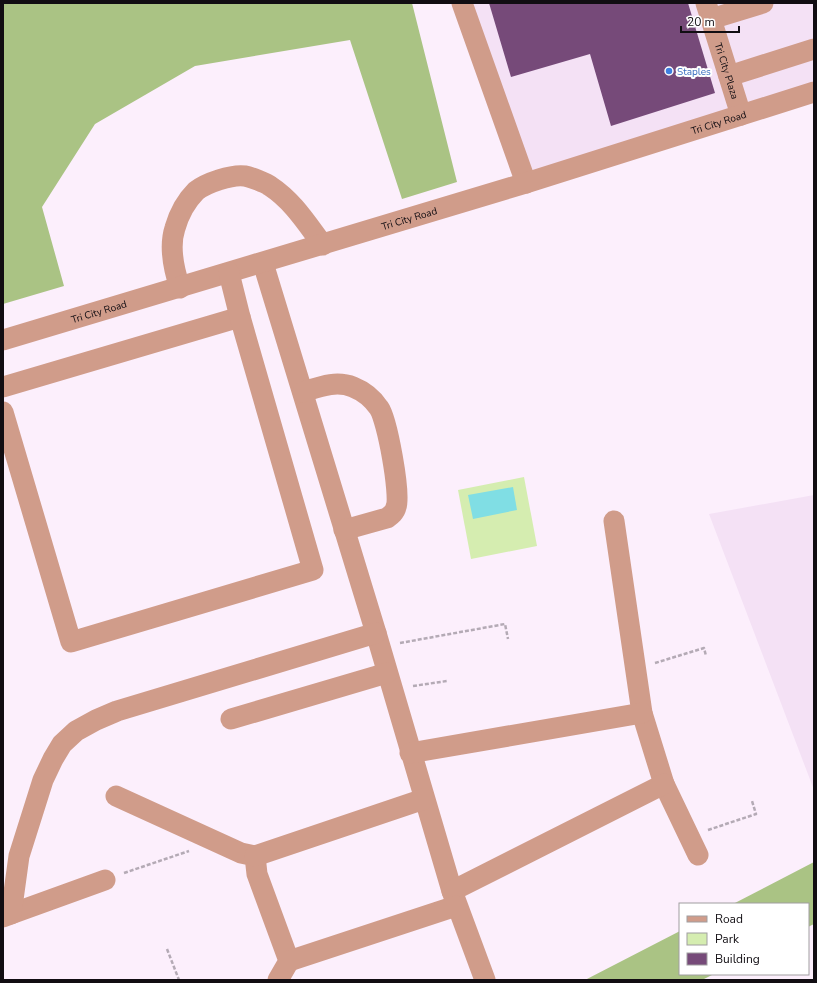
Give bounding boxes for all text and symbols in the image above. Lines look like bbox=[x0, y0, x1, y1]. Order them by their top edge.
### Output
scale bar bbox=[681, 8, 739, 34]
text: 20 m bbox=[687, 14, 715, 30]
street label: Tri City Plaza bbox=[711, 41, 742, 101]
place label: Staples bbox=[677, 65, 711, 79]
marker: Staples bbox=[664, 66, 674, 76]
street label: Tri City Road bbox=[689, 108, 748, 138]
street label: Tri City Road bbox=[380, 204, 439, 234]
street label: Tri City Road bbox=[70, 297, 129, 327]
legend bbox=[679, 903, 809, 975]
text: Road bbox=[715, 911, 743, 927]
text: Park bbox=[715, 931, 740, 947]
text: Building bbox=[715, 951, 760, 967]

